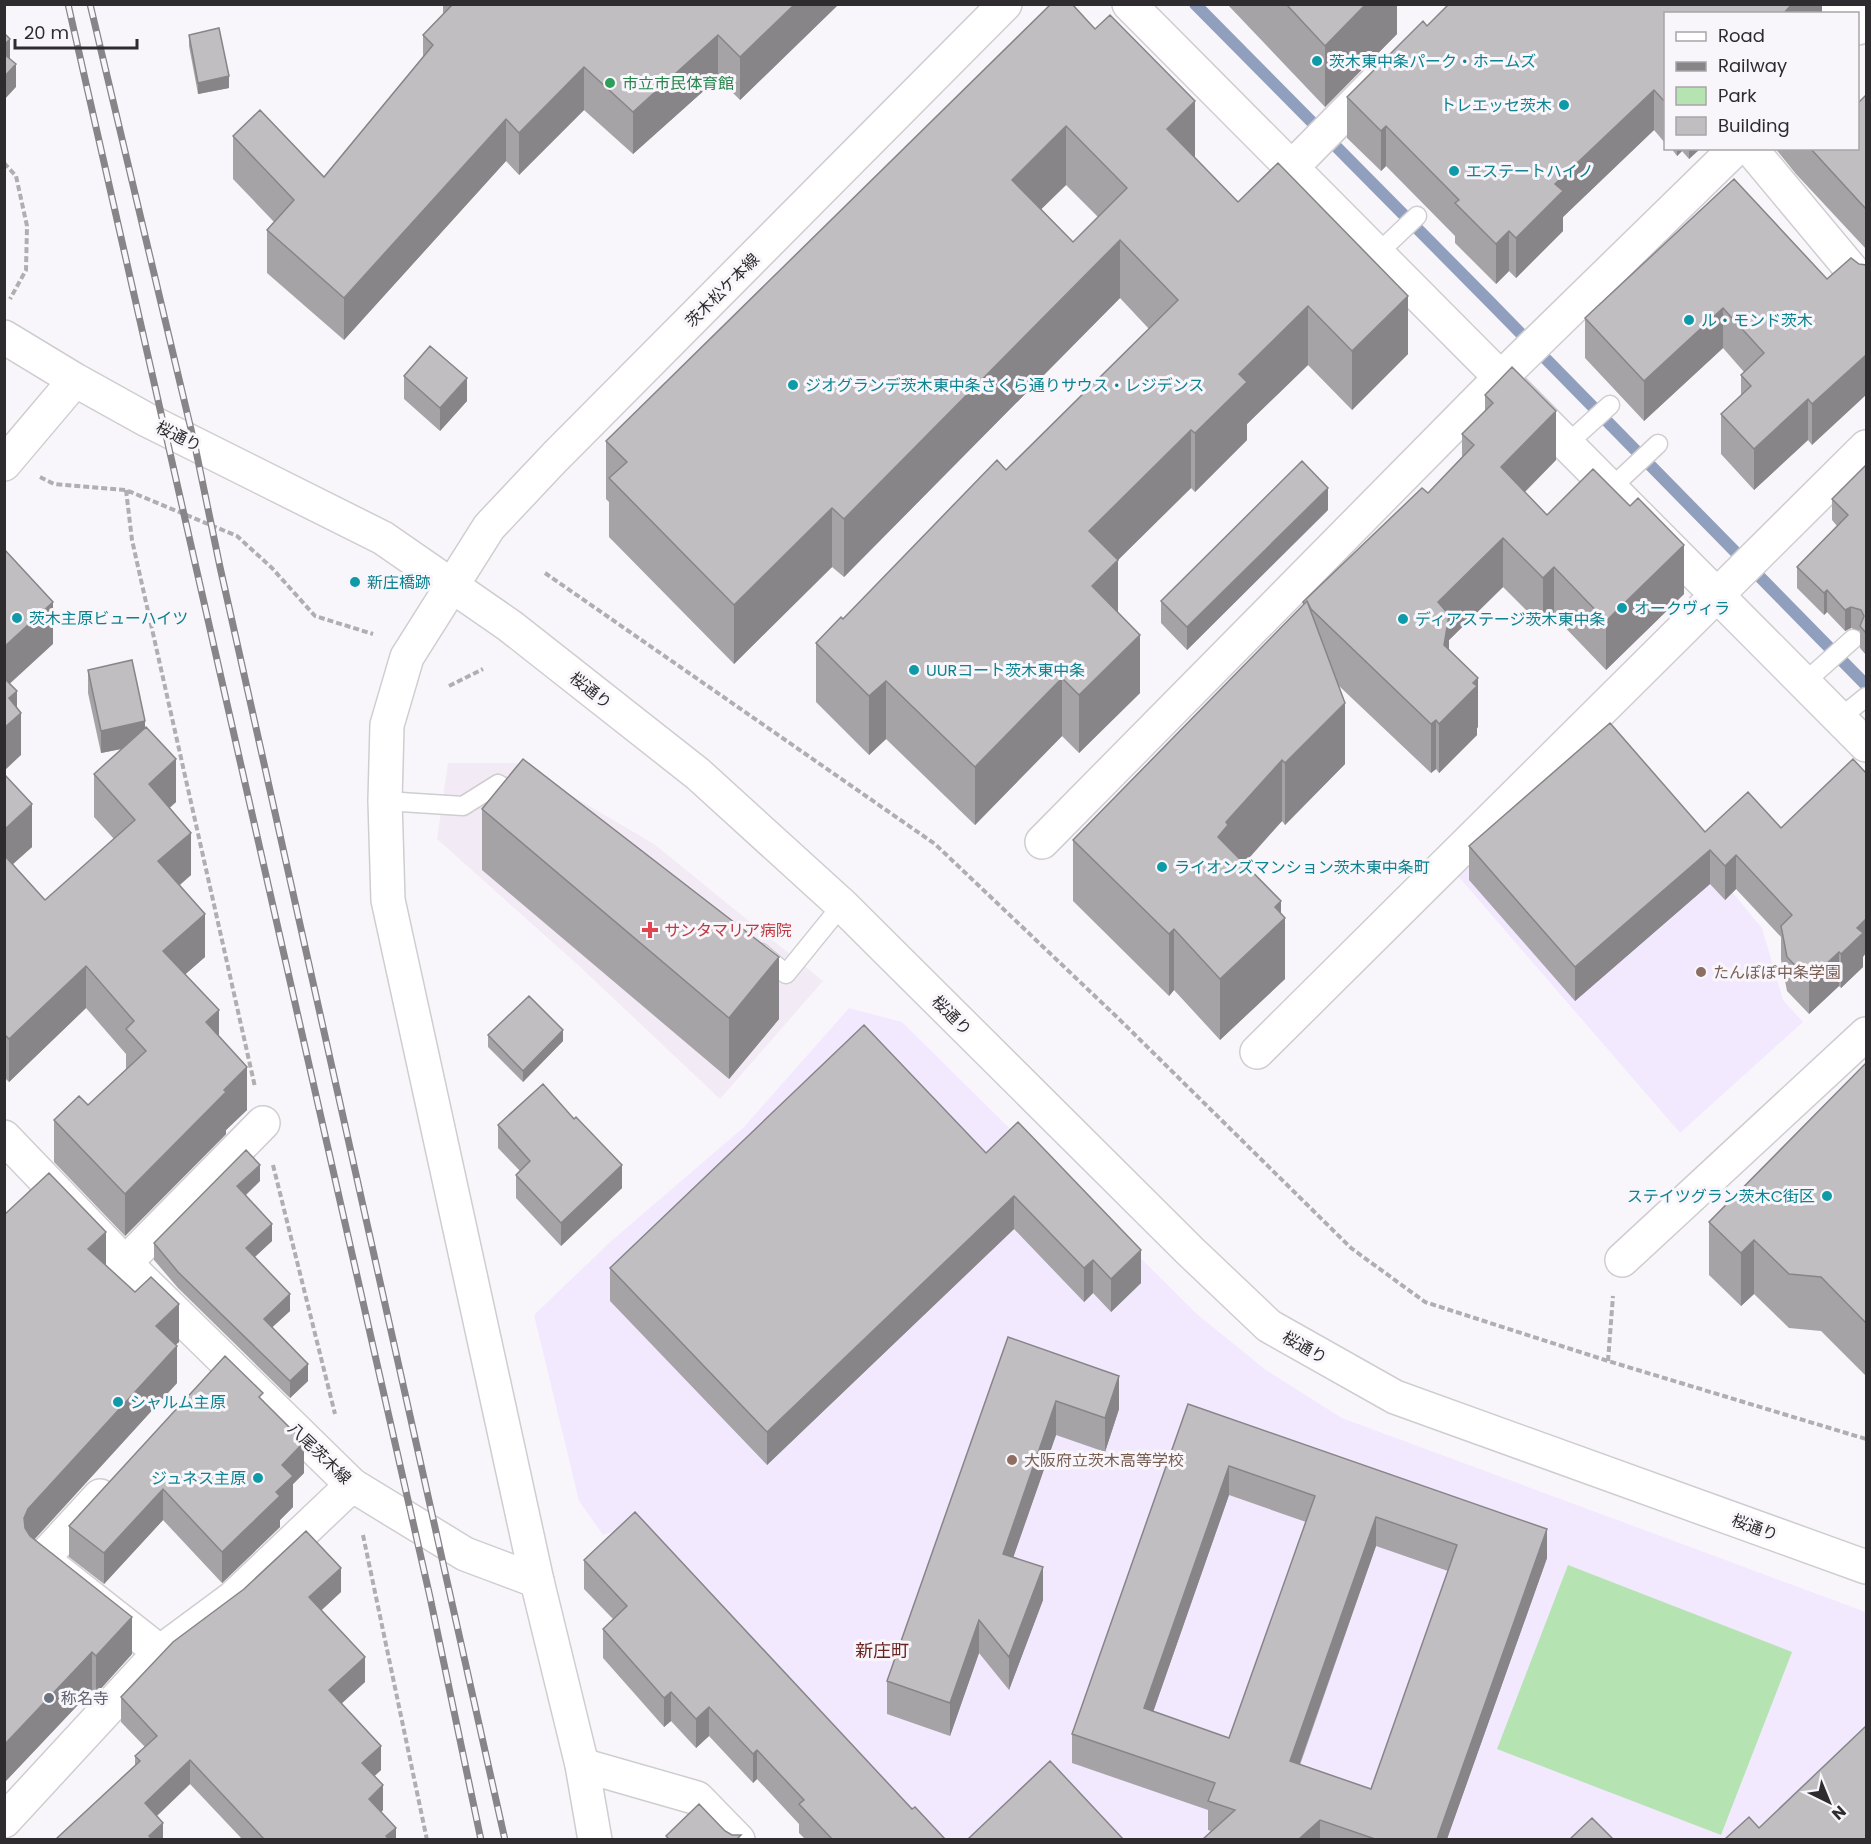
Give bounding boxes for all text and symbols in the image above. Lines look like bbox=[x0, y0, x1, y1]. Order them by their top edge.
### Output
scale bar bbox=[15, 12, 136, 50]
legend bbox=[1664, 12, 1859, 150]
text: 20 m bbox=[24, 20, 69, 45]
text: Road bbox=[1718, 23, 1765, 48]
place label: 茨木東中条パーク・ホームズ bbox=[1329, 50, 1536, 73]
text: Railway bbox=[1718, 53, 1787, 78]
marker: 茨木東中条パーク・ホームズ bbox=[1310, 54, 1324, 68]
place label: 市立市民体育館 bbox=[622, 72, 734, 95]
marker: 市立市民体育館 bbox=[603, 76, 617, 90]
text: Park bbox=[1718, 83, 1757, 108]
place label: トレエッセ茨木 bbox=[1440, 94, 1552, 117]
marker: トレエッセ茨木 bbox=[1557, 98, 1571, 112]
text: Building bbox=[1718, 113, 1790, 138]
place label: エステートハイノ bbox=[1466, 160, 1594, 183]
marker: エステートハイノ bbox=[1447, 164, 1461, 178]
street label: 茨木松ケ本線 bbox=[680, 248, 764, 332]
place label: ル・モンド茨木 bbox=[1701, 309, 1813, 332]
marker: ル・モンド茨木 bbox=[1682, 313, 1696, 327]
place label: ジオグランデ茨木東中条さくら通りサウス・レジデンス bbox=[805, 374, 1204, 397]
marker: ジオグランデ茨木東中条さくら通りサウス・レジデンス bbox=[786, 378, 800, 392]
street label: 桜通り bbox=[152, 416, 205, 457]
place label: 新庄橋跡 bbox=[367, 571, 431, 594]
marker: 新庄橋跡 bbox=[348, 575, 362, 589]
place label: オークヴィラ bbox=[1634, 597, 1730, 620]
marker: オークヴィラ bbox=[1615, 601, 1629, 615]
place label: 茨木主原ビューハイツ bbox=[29, 607, 188, 630]
place label: ディアステージ茨木東中条 bbox=[1415, 608, 1606, 631]
marker: 茨木主原ビューハイツ bbox=[10, 611, 24, 625]
marker: ディアステージ茨木東中条 bbox=[1396, 612, 1410, 626]
place label: UURコート茨木東中条 bbox=[926, 659, 1085, 682]
marker: UURコート茨木東中条 bbox=[907, 663, 921, 677]
street label: 桜通り bbox=[565, 667, 617, 714]
place label: ライオンズマンション茨木東中条町 bbox=[1174, 856, 1430, 879]
marker: ライオンズマンション茨木東中条町 bbox=[1155, 860, 1169, 874]
place label: サンタマリア病院 bbox=[664, 919, 792, 942]
marker: サンタマリア病院 bbox=[641, 921, 659, 939]
place label: たんぽぽ中条学園 bbox=[1713, 961, 1841, 984]
marker: たんぽぽ中条学園 bbox=[1694, 965, 1708, 979]
street label: 桜通り bbox=[927, 990, 977, 1040]
place label: ステイツグラン茨木C街区 bbox=[1627, 1185, 1815, 1208]
marker: ステイツグラン茨木C街区 bbox=[1820, 1189, 1834, 1203]
street label: 桜通り bbox=[1278, 1326, 1331, 1369]
place label: シャルム主原 bbox=[130, 1391, 226, 1414]
marker: シャルム主原 bbox=[111, 1395, 125, 1409]
street label: 八尾茨木線 bbox=[283, 1417, 356, 1489]
place label: 大阪府立茨木高等学校 bbox=[1024, 1449, 1184, 1472]
marker: 大阪府立茨木高等学校 bbox=[1005, 1453, 1019, 1467]
place label: ジュネス主原 bbox=[151, 1467, 246, 1490]
marker: ジュネス主原 bbox=[251, 1471, 265, 1485]
street label: 桜通り bbox=[1728, 1508, 1781, 1546]
district label: 新庄町 bbox=[855, 1638, 909, 1663]
place label: 称名寺 bbox=[61, 1687, 109, 1710]
marker: 称名寺 bbox=[42, 1691, 56, 1705]
north arrow bbox=[1799, 1772, 1859, 1832]
text: N bbox=[1827, 1800, 1851, 1825]

